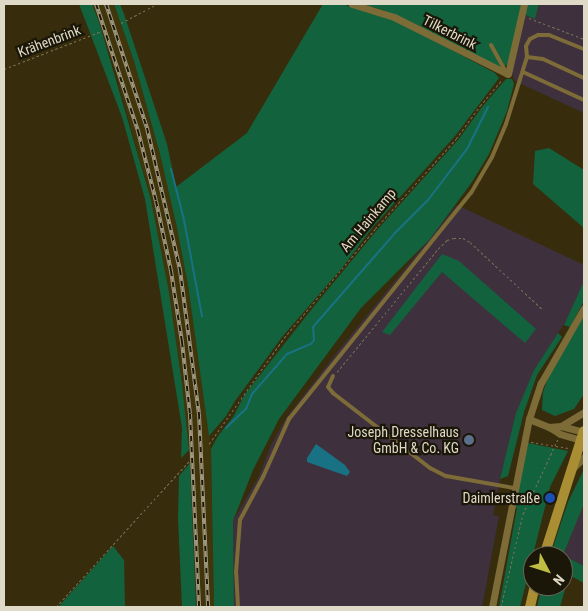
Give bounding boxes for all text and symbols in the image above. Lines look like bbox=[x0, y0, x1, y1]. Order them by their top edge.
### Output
street label: Tilkerbrink bbox=[420, 11, 480, 53]
street label: Krähenbrink bbox=[15, 21, 83, 61]
street label: Am Hainkamp bbox=[337, 185, 399, 255]
place label: Joseph Dresselhaus GmbH & Co. KG bbox=[348, 424, 459, 457]
marker: Joseph Dresselhaus GmbH & Co. KG bbox=[463, 434, 475, 446]
place label: Daimlerstraße bbox=[462, 490, 540, 506]
marker: Daimlerstraße bbox=[544, 492, 556, 504]
north arrow bbox=[523, 546, 573, 596]
text: N bbox=[550, 572, 568, 588]

